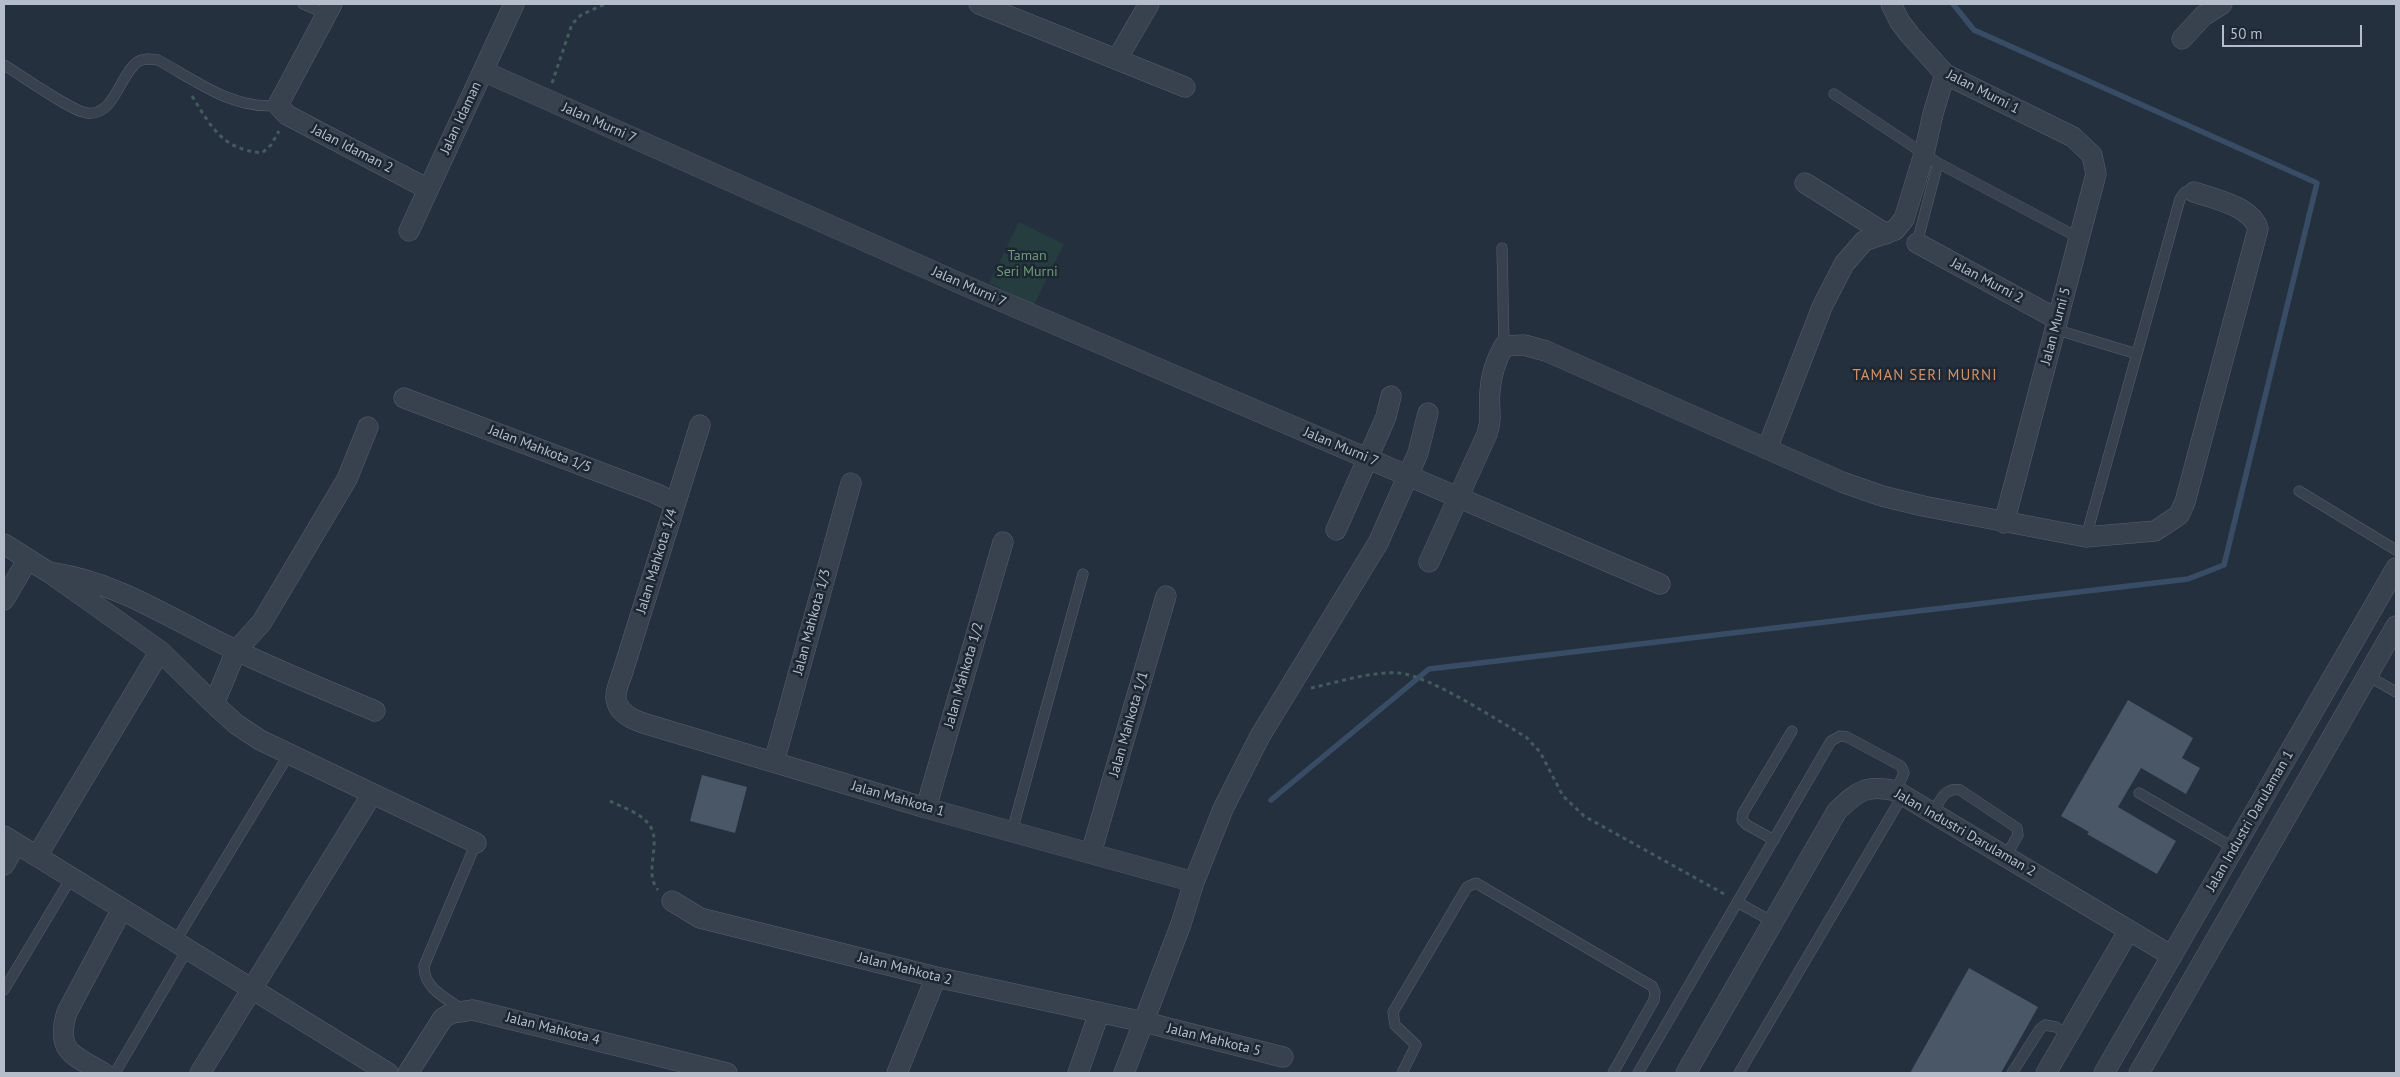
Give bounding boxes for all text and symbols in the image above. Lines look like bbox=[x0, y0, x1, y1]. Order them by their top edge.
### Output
scale bar bbox=[2225, 15, 2365, 47]
text: 50 m bbox=[2230, 24, 2263, 43]
street label: Jalan Murni 1 bbox=[1944, 66, 2022, 118]
street label: Jalan Idaman bbox=[437, 79, 485, 157]
street label: Jalan Murni 7 bbox=[559, 99, 639, 147]
street label: Jalan Idaman 2 bbox=[308, 121, 396, 177]
park label: Taman Seri Murni bbox=[996, 248, 1058, 280]
street label: Jalan Murni 2 bbox=[1948, 255, 2026, 307]
street label: Jalan Murni 7 bbox=[929, 263, 1009, 311]
street label: Jalan Murni 5 bbox=[2038, 285, 2074, 367]
district label: TAMAN SERI MURNI bbox=[1850, 367, 2000, 385]
street label: Jalan Mahkota 1/5 bbox=[486, 422, 594, 476]
street label: Jalan Murni 7 bbox=[1301, 424, 1381, 470]
street label: Jalan Mahkota 1/4 bbox=[633, 507, 681, 615]
street label: Jalan Mahkota 1/3 bbox=[790, 567, 834, 677]
street label: Jalan Mahkota 1/2 bbox=[941, 620, 987, 730]
street label: Jalan Mahkota 1/1 bbox=[1106, 669, 1152, 779]
street label: Jalan Industri Darulaman 1 bbox=[2203, 748, 2297, 894]
street label: Jalan Mahkota 1 bbox=[849, 778, 947, 820]
street label: Jalan Industri Darulaman 2 bbox=[1892, 786, 2038, 880]
street label: Jalan Mahkota 2 bbox=[856, 949, 954, 989]
street label: Jalan Mahkota 4 bbox=[504, 1009, 602, 1049]
street label: Jalan Mahkota 5 bbox=[1165, 1020, 1263, 1060]

